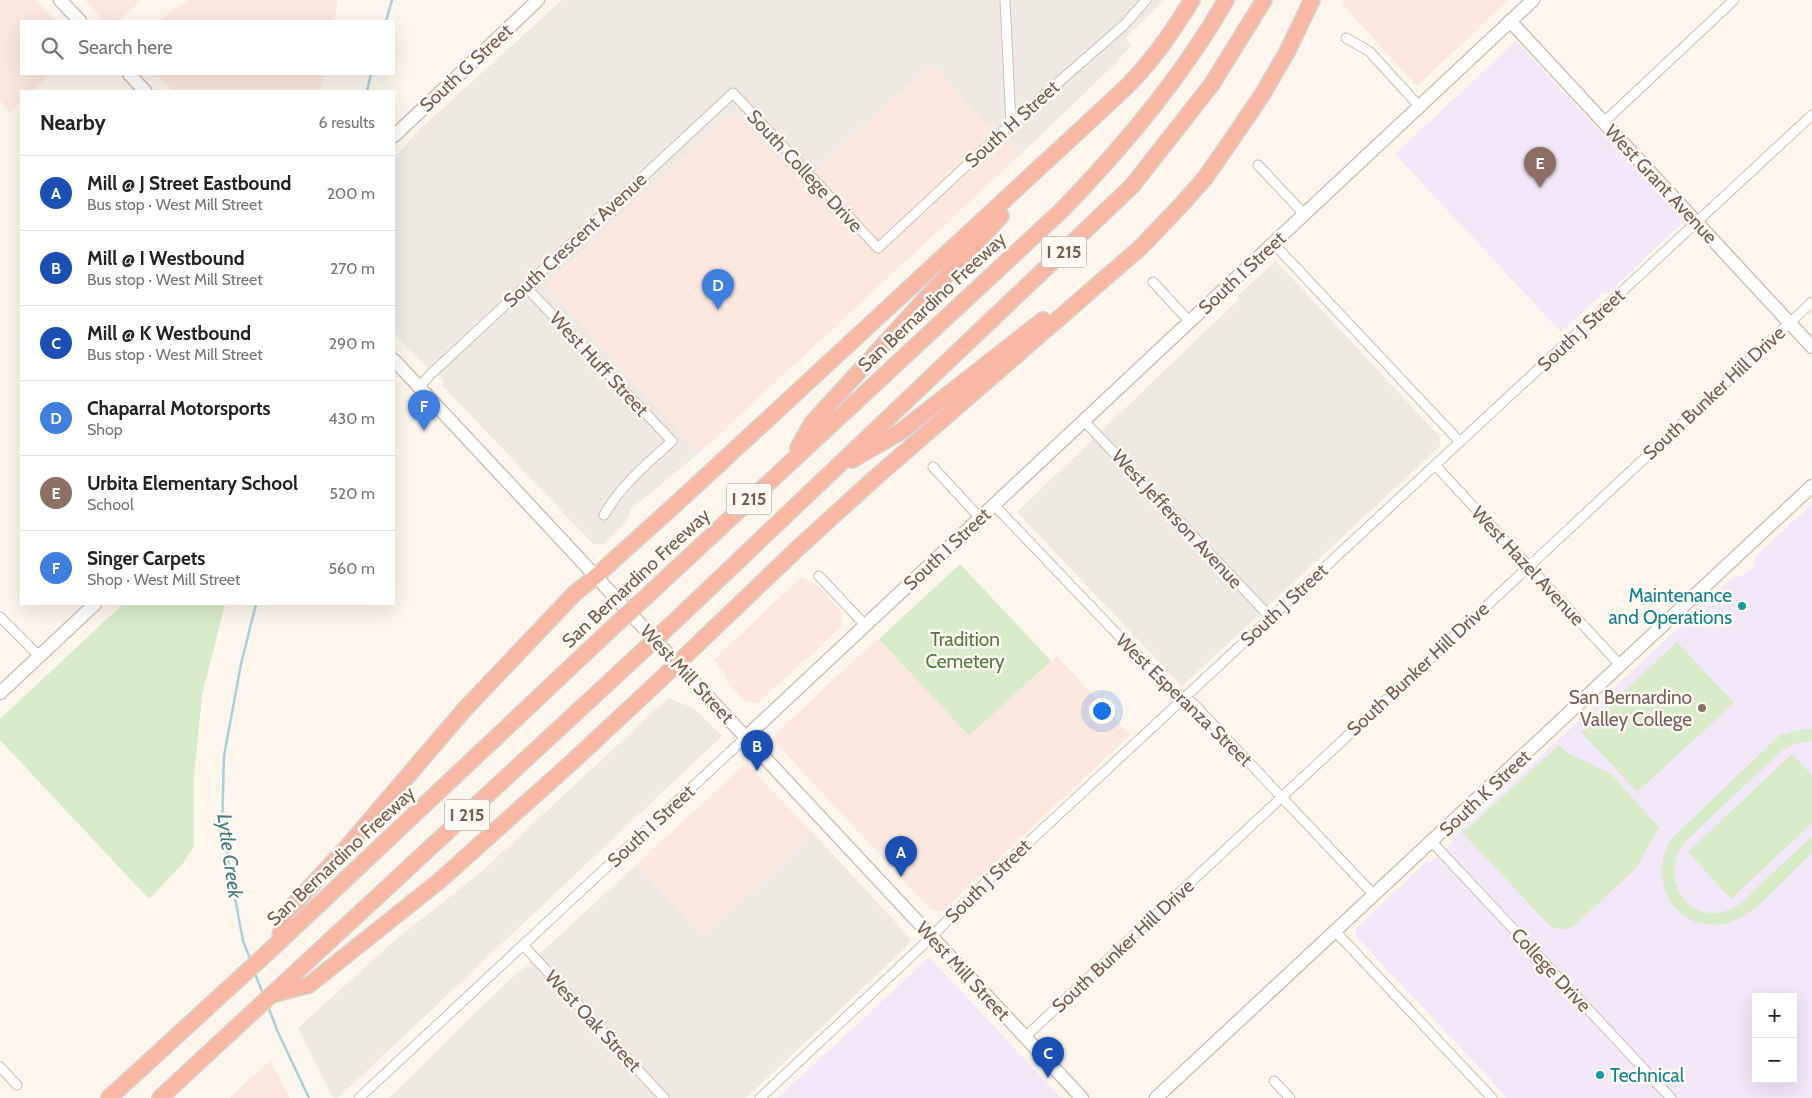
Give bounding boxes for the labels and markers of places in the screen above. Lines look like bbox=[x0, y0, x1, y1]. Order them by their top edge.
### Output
pin: E bbox=[1524, 147, 1556, 188]
pin: D bbox=[702, 269, 734, 310]
pin: F bbox=[408, 390, 440, 431]
place label: Maintenance and Operations bbox=[1608, 584, 1732, 629]
marker: Maintenance and Operations bbox=[1736, 600, 1748, 612]
place label: San Bernardino Valley College bbox=[1569, 686, 1692, 731]
marker: San Bernardino Valley College bbox=[1696, 702, 1708, 714]
pin: B bbox=[741, 730, 773, 771]
pin: A bbox=[885, 836, 917, 877]
pin: C bbox=[1032, 1037, 1064, 1078]
place label: Technical bbox=[1610, 1064, 1685, 1087]
marker: Technical bbox=[1594, 1069, 1606, 1081]

